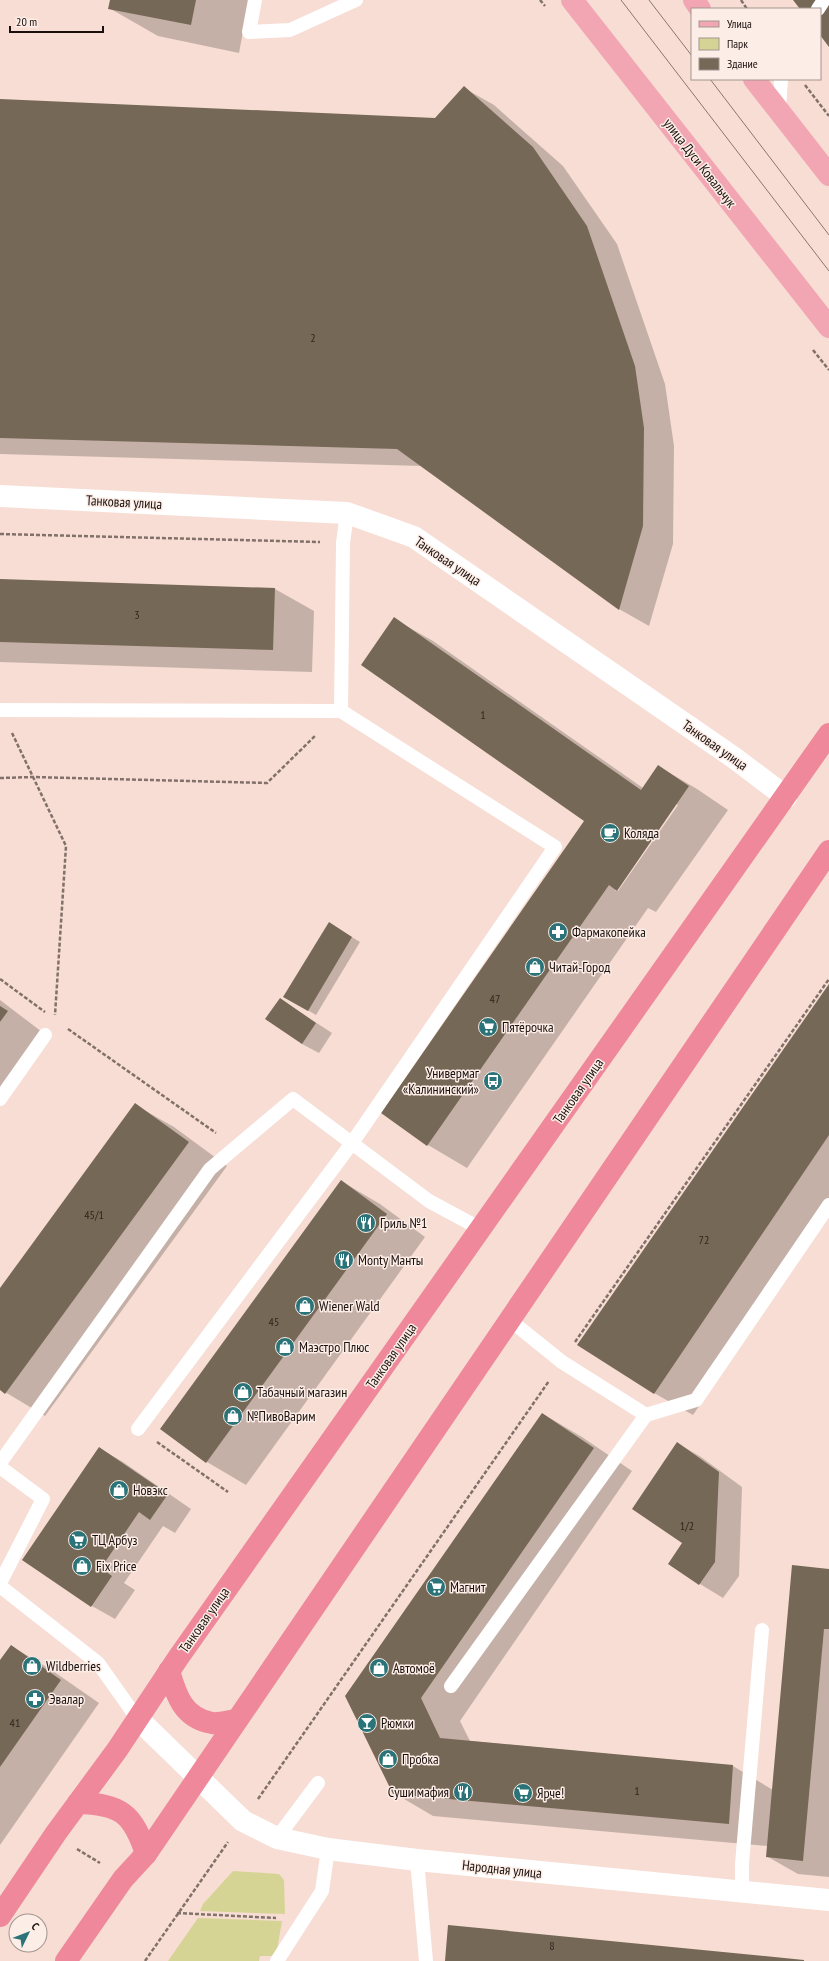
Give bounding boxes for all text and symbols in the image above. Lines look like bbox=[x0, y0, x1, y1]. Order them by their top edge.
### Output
scale bar bbox=[10, 8, 103, 34]
legend bbox=[691, 8, 821, 80]
text: 20 m bbox=[16, 14, 37, 29]
text: Улица bbox=[727, 16, 752, 31]
text: Парк bbox=[727, 36, 748, 51]
text: Здание bbox=[727, 56, 758, 71]
street label: улица Дуси Ковальчук bbox=[660, 115, 741, 212]
house number: 2 bbox=[310, 330, 316, 345]
street label: Танковая улица bbox=[85, 491, 163, 513]
street label: Танковая улица bbox=[411, 532, 485, 590]
house number: 3 bbox=[134, 607, 140, 622]
house number: 1 bbox=[480, 707, 486, 722]
street label: Танковая улица bbox=[679, 716, 751, 774]
cafe icon: Коляда bbox=[599, 822, 621, 844]
place label: Коляда bbox=[624, 824, 659, 842]
pharmacy icon: Фармакопейка bbox=[547, 921, 569, 943]
place label: Фармакопейка bbox=[572, 923, 646, 941]
shop icon: Читай-Город bbox=[524, 956, 546, 978]
place label: Читай-Город bbox=[549, 958, 610, 976]
house number: 47 bbox=[490, 991, 500, 1006]
supermarket icon: Пятёрочка bbox=[477, 1016, 499, 1038]
place label: Пятёрочка bbox=[502, 1018, 554, 1036]
street label: Танковая улица bbox=[549, 1055, 607, 1127]
place label: Универмаг «Калининский» bbox=[403, 1064, 480, 1098]
bus stop icon: Универмаг «Калининский» bbox=[482, 1070, 504, 1092]
house number: 45/1 bbox=[84, 1207, 104, 1222]
restaurant icon: Гриль №1 bbox=[355, 1212, 377, 1234]
place label: Гриль №1 bbox=[380, 1214, 427, 1232]
house number: 72 bbox=[699, 1232, 709, 1247]
restaurant icon: Monty Манты bbox=[333, 1249, 355, 1271]
place label: Monty Манты bbox=[358, 1251, 423, 1269]
shop icon: Wiener Wald bbox=[294, 1295, 316, 1317]
place label: Wiener Wald bbox=[319, 1297, 380, 1315]
house number: 45 bbox=[269, 1314, 279, 1329]
street label: Танковая улица bbox=[362, 1320, 420, 1392]
shop icon: Маэстро Плюс bbox=[274, 1336, 296, 1358]
place label: Маэстро Плюс bbox=[299, 1338, 369, 1356]
shop icon: Табачный магазин bbox=[232, 1381, 254, 1403]
place label: Табачный магазин bbox=[257, 1383, 347, 1401]
shop icon: №ПивоВарим bbox=[222, 1405, 244, 1427]
place label: №ПивоВарим bbox=[247, 1407, 316, 1425]
shop icon: Новэкс bbox=[108, 1479, 130, 1501]
place label: Новэкс bbox=[133, 1481, 168, 1499]
house number: 1/2 bbox=[680, 1518, 694, 1533]
supermarket icon: ТЦ Арбуз bbox=[67, 1529, 89, 1551]
place label: ТЦ Арбуз bbox=[92, 1531, 137, 1549]
shop icon: Fix Price bbox=[71, 1555, 93, 1577]
place label: Fix Price bbox=[96, 1557, 137, 1575]
supermarket icon: Магнит bbox=[425, 1576, 447, 1598]
place label: Магнит bbox=[450, 1578, 486, 1596]
street label: Танковая улица bbox=[175, 1584, 233, 1656]
shop icon: Wildberries bbox=[21, 1655, 43, 1677]
place label: Wildberries bbox=[46, 1657, 101, 1675]
shop icon: Автомоё bbox=[368, 1657, 390, 1679]
place label: Автомоё bbox=[393, 1659, 435, 1677]
pharmacy icon: Эвалар bbox=[24, 1688, 46, 1710]
place label: Эвалар bbox=[49, 1690, 84, 1708]
bar icon: Рюмки bbox=[356, 1712, 378, 1734]
place label: Рюмки bbox=[381, 1714, 414, 1732]
house number: 41 bbox=[10, 1715, 20, 1730]
shop icon: Пробка bbox=[377, 1748, 399, 1770]
place label: Пробка bbox=[402, 1750, 439, 1768]
restaurant icon: Суши мафия bbox=[452, 1781, 474, 1803]
supermarket icon: Ярче! bbox=[512, 1782, 534, 1804]
place label: Суши мафия bbox=[388, 1783, 449, 1801]
house number: 1 bbox=[634, 1783, 640, 1798]
place label: Ярче! bbox=[537, 1784, 564, 1802]
street label: Народная улица bbox=[461, 1856, 543, 1882]
north arrow bbox=[8, 1913, 48, 1953]
text: С bbox=[28, 1920, 42, 1933]
house number: 8 bbox=[549, 1938, 555, 1953]

